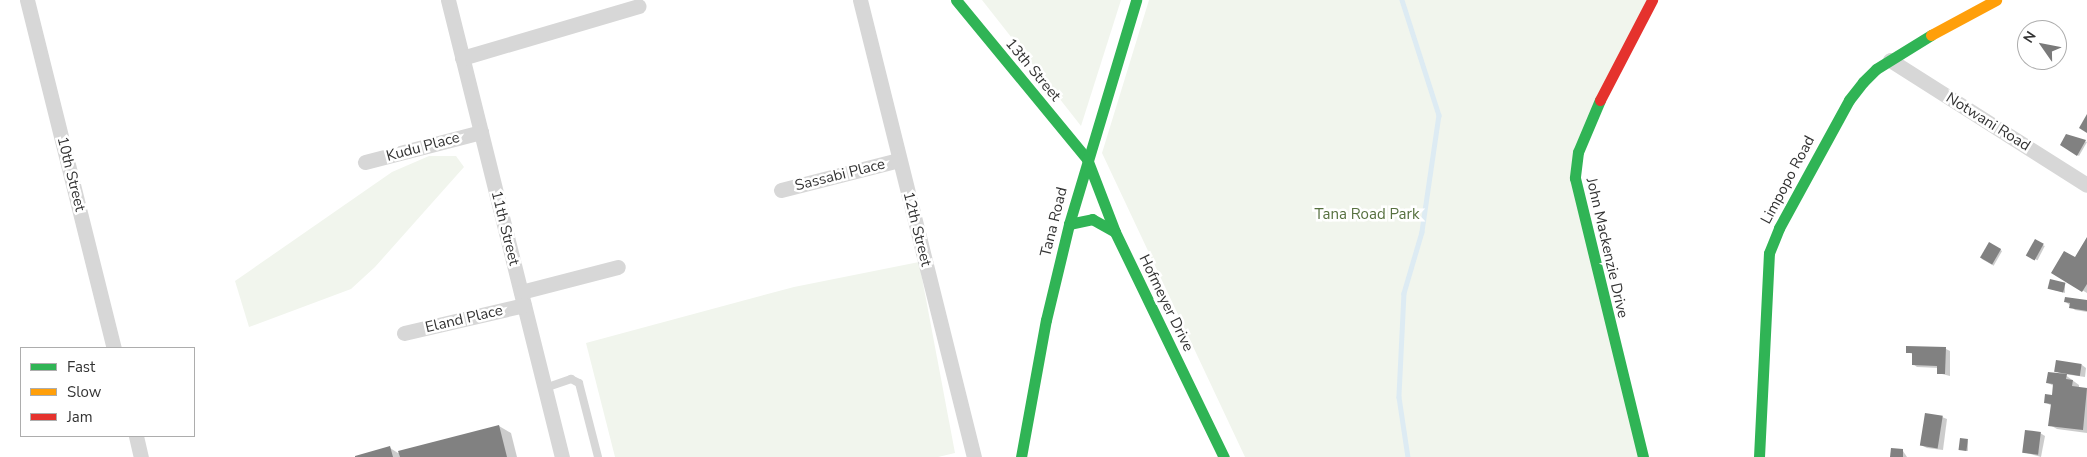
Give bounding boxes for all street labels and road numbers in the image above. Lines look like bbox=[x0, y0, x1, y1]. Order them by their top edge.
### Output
street label: 13th Street bbox=[1002, 35, 1064, 105]
street label: Notwani Road bbox=[1943, 89, 2033, 155]
street label: Kudu Place bbox=[384, 129, 462, 165]
street label: Limpopo Road bbox=[1757, 133, 1819, 227]
street label: 10th Street bbox=[53, 135, 89, 213]
street label: Sassabi Place bbox=[793, 155, 887, 195]
street label: John Mackenzie Drive bbox=[1582, 176, 1632, 320]
street label: Tana Road bbox=[1037, 185, 1071, 259]
street label: 11th Street bbox=[487, 189, 523, 267]
street label: 12th Street bbox=[899, 190, 935, 268]
street label: Hofmeyer Drive bbox=[1135, 252, 1197, 354]
street label: Eland Place bbox=[424, 301, 504, 337]

